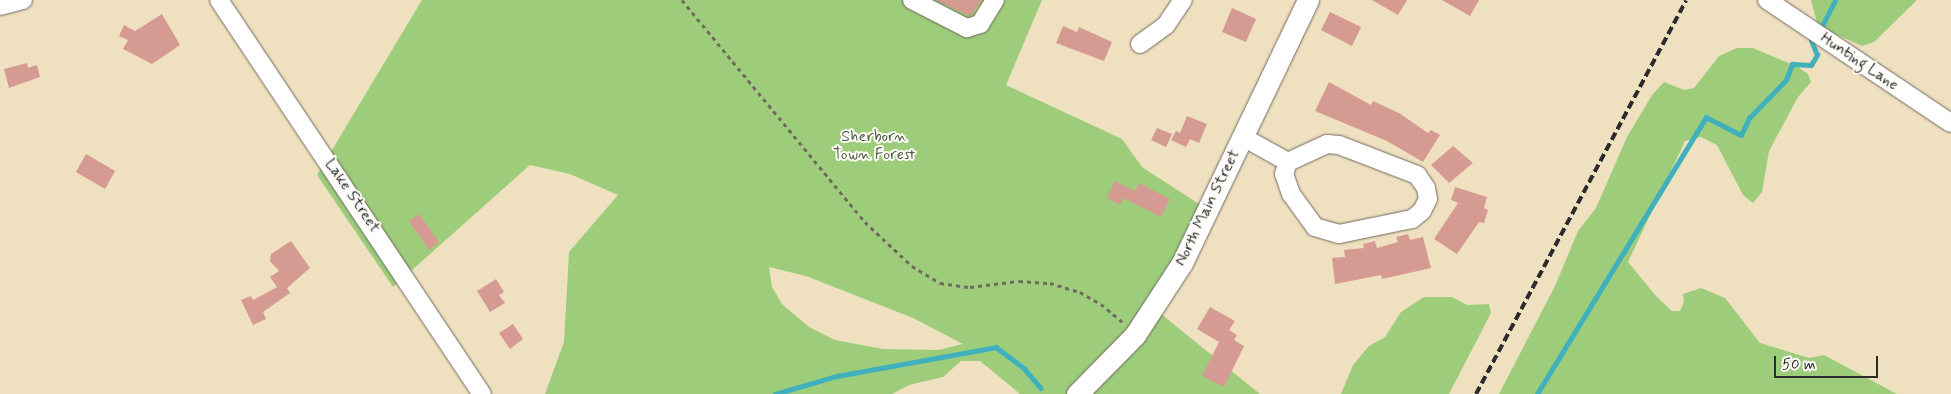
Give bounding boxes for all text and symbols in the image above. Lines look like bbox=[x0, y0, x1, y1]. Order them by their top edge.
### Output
street label: Hunting Lane bbox=[1816, 29, 1902, 95]
park label: Sherborn Town Forest bbox=[833, 127, 915, 165]
street label: North Main Street bbox=[1172, 147, 1244, 269]
street label: Lake Street bbox=[320, 156, 384, 236]
scale bar bbox=[1776, 346, 1880, 378]
text: 50 m bbox=[1782, 355, 1816, 375]

